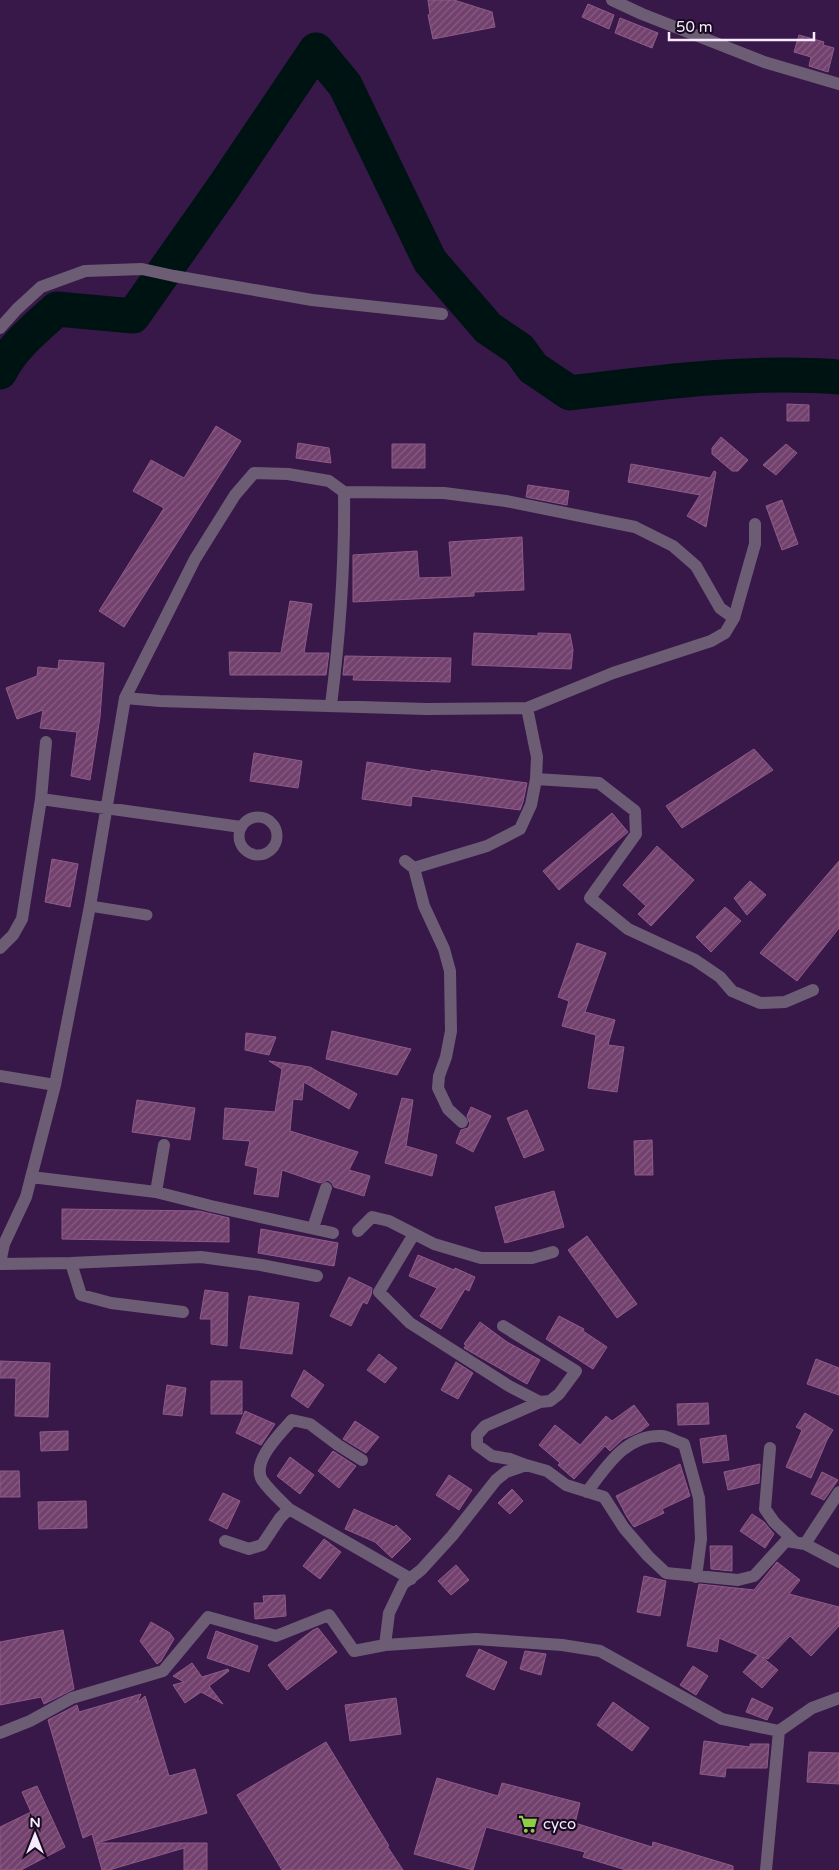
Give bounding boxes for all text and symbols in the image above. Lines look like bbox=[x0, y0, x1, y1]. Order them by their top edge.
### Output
scale bar bbox=[669, 10, 814, 42]
text: 50 m bbox=[676, 18, 713, 36]
north arrow bbox=[10, 1810, 60, 1860]
supermarket icon: cyco bbox=[517, 1813, 539, 1835]
text: N bbox=[29, 1814, 41, 1831]
place label: cyco bbox=[543, 1815, 576, 1833]

